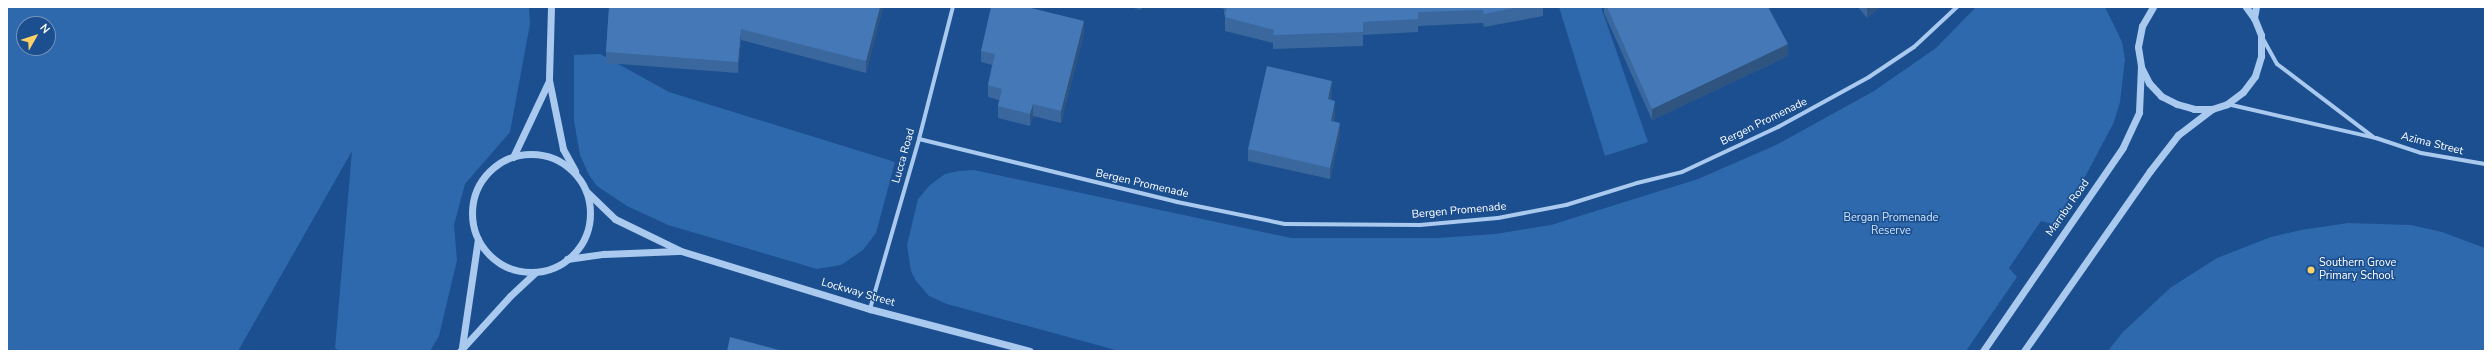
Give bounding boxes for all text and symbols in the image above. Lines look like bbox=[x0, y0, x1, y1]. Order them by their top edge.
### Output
north arrow bbox=[16, 16, 56, 56]
text: N bbox=[37, 21, 53, 37]
street label: Bergen Promenade bbox=[1718, 95, 1810, 149]
street label: Lucca Road bbox=[890, 127, 918, 185]
street label: Azima Street bbox=[2399, 130, 2465, 158]
street label: Bergen Promenade bbox=[1094, 167, 1190, 201]
street label: Marnbu Road bbox=[2044, 177, 2092, 239]
street label: Bergen Promenade bbox=[1411, 200, 1507, 222]
park label: Bergan Promenade Reserve bbox=[1844, 212, 1938, 238]
place label: Southern Grove Primary School bbox=[2319, 257, 2396, 283]
marker: Southern Grove Primary School bbox=[2306, 265, 2316, 275]
street label: Lockway Street bbox=[820, 276, 896, 310]

